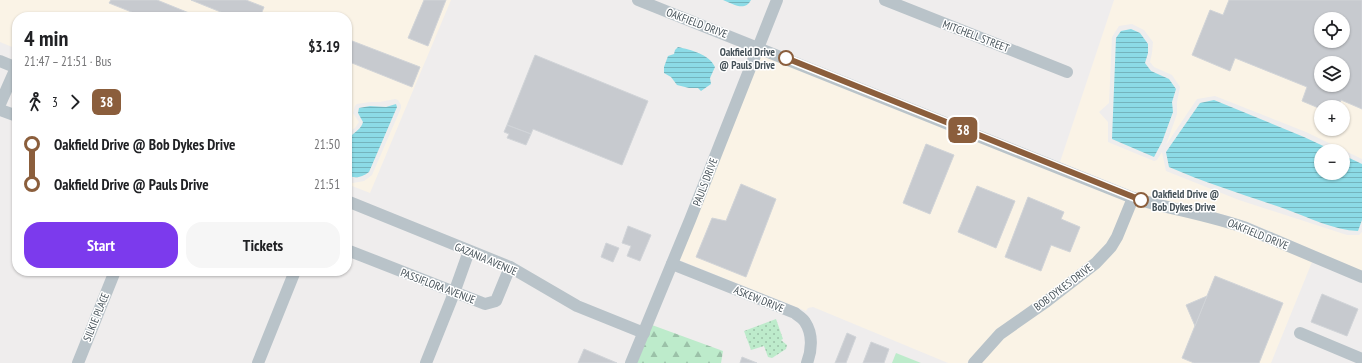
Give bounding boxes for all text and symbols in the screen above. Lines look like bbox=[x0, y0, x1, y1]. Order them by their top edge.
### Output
street label: OAKFIELD DRIVE bbox=[664, 5, 730, 41]
map controls bbox=[1314, 12, 1350, 180]
button: locate bbox=[1314, 12, 1350, 48]
street label: MITCHELL STREET bbox=[941, 17, 1011, 55]
text: 4 min bbox=[24, 24, 68, 52]
text: $3.19 bbox=[308, 37, 340, 56]
place label: Oakfield Drive @ Pauls Drive bbox=[719, 45, 775, 72]
marker: Oakfield Drive @ Pauls Drive bbox=[778, 50, 794, 66]
text: 21:47 – 21:51 · Bus bbox=[24, 53, 111, 70]
button: layers bbox=[1314, 56, 1350, 92]
icon: walk bbox=[24, 91, 46, 113]
icon: forward bbox=[64, 91, 86, 113]
text: 38 bbox=[100, 93, 113, 111]
text: 3 bbox=[52, 94, 58, 111]
button: + bbox=[1314, 100, 1350, 136]
line badge: 38 bbox=[945, 117, 981, 143]
text: 38 bbox=[956, 121, 970, 139]
text: Oakfield Drive @ Bob Dykes Drive bbox=[54, 135, 235, 154]
text: 21:50 bbox=[314, 136, 340, 153]
button: − bbox=[1314, 144, 1350, 180]
street label: PAULS DRIVE bbox=[689, 156, 721, 208]
text: Oakfield Drive @ Pauls Drive bbox=[54, 175, 209, 194]
text: 21:51 bbox=[314, 176, 340, 193]
place label: Oakfield Drive @ Bob Dykes Drive bbox=[1152, 187, 1220, 214]
marker: Oakfield Drive @ Bob Dykes Drive bbox=[1133, 192, 1149, 208]
street label: OAKFIELD DRIVE bbox=[1226, 215, 1291, 253]
button: Start bbox=[24, 222, 178, 268]
button: Tickets bbox=[186, 222, 340, 268]
street label: GAZANIA AVENUE bbox=[453, 240, 520, 279]
street label: BOB DYKES DRIVE bbox=[1031, 260, 1095, 314]
street label: PASSIFLORA AVENUE bbox=[399, 265, 478, 307]
street label: ASKEW DRIVE bbox=[732, 283, 786, 316]
street label: SILKIE PLACE bbox=[80, 290, 112, 343]

